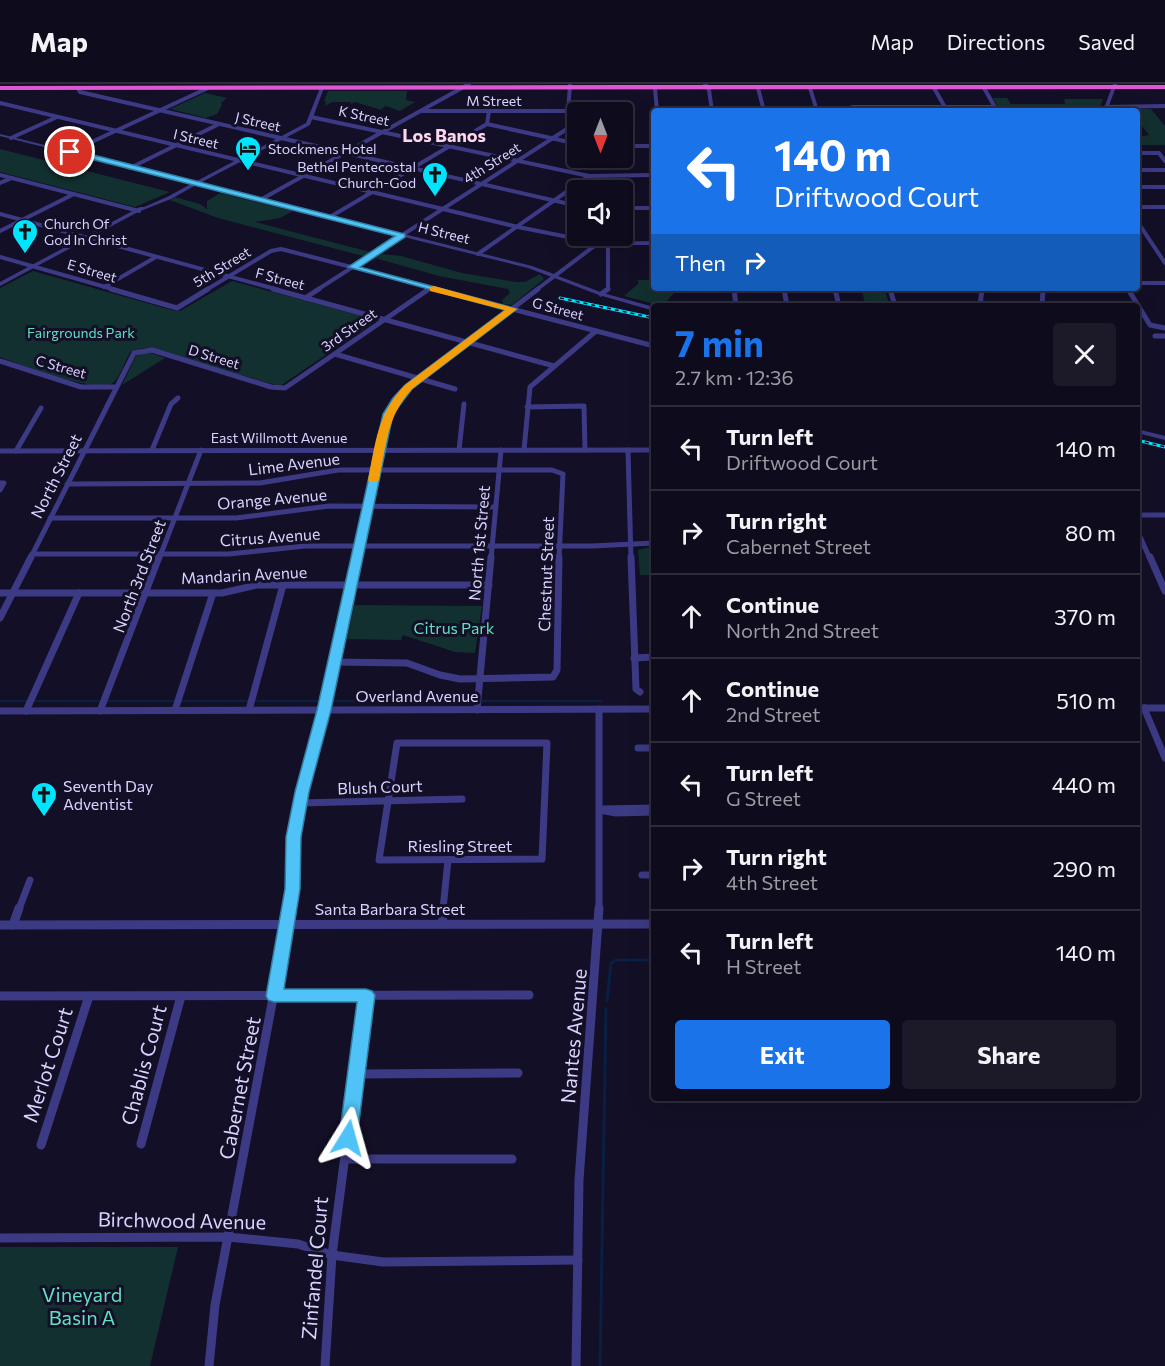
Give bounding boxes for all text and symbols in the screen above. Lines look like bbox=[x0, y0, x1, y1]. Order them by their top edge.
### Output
text: Map bbox=[30, 24, 88, 58]
text: Map bbox=[871, 29, 914, 54]
text: Directions bbox=[947, 29, 1045, 54]
text: Saved bbox=[1078, 29, 1135, 54]
street label: M Street bbox=[466, 92, 522, 109]
street label: K Street bbox=[337, 102, 391, 129]
north arrow bbox=[567, 102, 633, 168]
map controls bbox=[567, 102, 633, 246]
street label: J Street bbox=[234, 108, 283, 135]
district label: Los Banos bbox=[402, 124, 486, 146]
street label: I Street bbox=[172, 125, 221, 152]
pin bbox=[44, 126, 95, 177]
text: 140 m bbox=[774, 128, 891, 180]
icon: left bbox=[675, 132, 753, 210]
hotel icon: Stockmens Hotel bbox=[233, 134, 263, 172]
icon: arrive bbox=[53, 135, 86, 168]
street label: 4th Street bbox=[460, 138, 524, 187]
place label: Stockmens Hotel bbox=[268, 140, 377, 157]
place label: Bethel Pentecostal Church-God bbox=[297, 158, 416, 191]
church icon: Bethel Pentecostal Church-God bbox=[420, 160, 450, 198]
button: sound bbox=[567, 180, 633, 246]
text: Driftwood Court bbox=[774, 180, 979, 213]
place label: Church Of God In Christ bbox=[44, 215, 127, 248]
church icon: Church Of God In Christ bbox=[10, 217, 40, 255]
street label: H Street bbox=[416, 218, 472, 247]
street label: 5th Street bbox=[190, 243, 254, 290]
icon: right bbox=[738, 246, 771, 279]
text: Then bbox=[675, 249, 726, 276]
street label: E Street bbox=[65, 255, 119, 286]
street label: F Street bbox=[254, 264, 307, 293]
street label: G Street bbox=[531, 294, 586, 324]
street label: 3rd Street bbox=[318, 304, 380, 355]
text: 7 min bbox=[675, 320, 764, 364]
button: close bbox=[1053, 323, 1116, 386]
park label: Fairgrounds Park bbox=[27, 324, 135, 341]
street label: D Street bbox=[187, 341, 242, 372]
street label: C Street bbox=[34, 351, 89, 382]
text: 2.7 km · 12:36 bbox=[675, 365, 794, 389]
text: Turn left bbox=[726, 423, 813, 450]
street label: East Willmott Avenue bbox=[211, 429, 347, 446]
street label: North Street bbox=[26, 430, 85, 521]
icon: left bbox=[675, 432, 708, 465]
text: 140 m bbox=[1056, 435, 1116, 462]
street label: Lime Avenue bbox=[247, 448, 341, 479]
text: Driftwood Court bbox=[726, 450, 878, 474]
street label: Orange Avenue bbox=[216, 484, 328, 513]
street label: North 1st Street bbox=[464, 484, 493, 601]
text: Turn right bbox=[726, 507, 827, 534]
street label: North 3rd Street bbox=[108, 516, 169, 635]
street label: Chestnut Street bbox=[534, 516, 557, 632]
icon: right bbox=[675, 516, 708, 549]
text: 80 m bbox=[1065, 519, 1116, 546]
street label: Citrus Avenue bbox=[219, 524, 321, 549]
text: Cabernet Street bbox=[726, 534, 871, 558]
street label: Mandarin Avenue bbox=[180, 562, 308, 587]
text: Continue bbox=[726, 591, 819, 618]
icon: ahead bbox=[675, 600, 708, 633]
text: 370 m bbox=[1054, 603, 1116, 630]
park label: Citrus Park bbox=[414, 618, 495, 637]
text: North 2nd Street bbox=[726, 618, 879, 642]
text: Continue bbox=[726, 675, 819, 702]
icon: ahead bbox=[675, 684, 708, 717]
street label: Overland Avenue bbox=[355, 686, 479, 705]
text: 510 m bbox=[1056, 687, 1116, 714]
text: 2nd Street bbox=[726, 702, 820, 726]
text: Turn left bbox=[726, 759, 813, 786]
icon: left bbox=[675, 768, 708, 801]
text: 440 m bbox=[1052, 771, 1116, 798]
place label: Seventh Day Adventist bbox=[63, 776, 153, 813]
street label: Blush Court bbox=[337, 776, 423, 797]
church icon: Seventh Day Adventist bbox=[29, 780, 59, 818]
text: G Street bbox=[726, 786, 801, 810]
street label: Riesling Street bbox=[408, 836, 513, 855]
text: Turn right bbox=[726, 843, 827, 870]
icon: right bbox=[675, 852, 708, 885]
text: 290 m bbox=[1053, 855, 1116, 882]
text: 4th Street bbox=[726, 870, 818, 894]
street label: Santa Barbara Street bbox=[315, 899, 466, 918]
text: Turn left bbox=[726, 927, 813, 954]
icon: left bbox=[675, 936, 708, 969]
text: 140 m bbox=[1056, 939, 1116, 966]
text: H Street bbox=[726, 954, 801, 978]
street label: Nantes Avenue bbox=[555, 968, 591, 1104]
street label: Chablis Court bbox=[115, 1002, 171, 1128]
street label: Merlot Court bbox=[17, 1004, 77, 1125]
street label: Cabernet Street bbox=[213, 1014, 265, 1161]
button: Exit bbox=[675, 1020, 890, 1089]
button: Share bbox=[902, 1020, 1116, 1089]
position arrow bbox=[316, 1106, 380, 1170]
street label: Zinfandel Court bbox=[296, 1195, 332, 1341]
street label: Birchwood Avenue bbox=[98, 1207, 266, 1233]
park label: Vineyard Basin A bbox=[42, 1282, 122, 1329]

